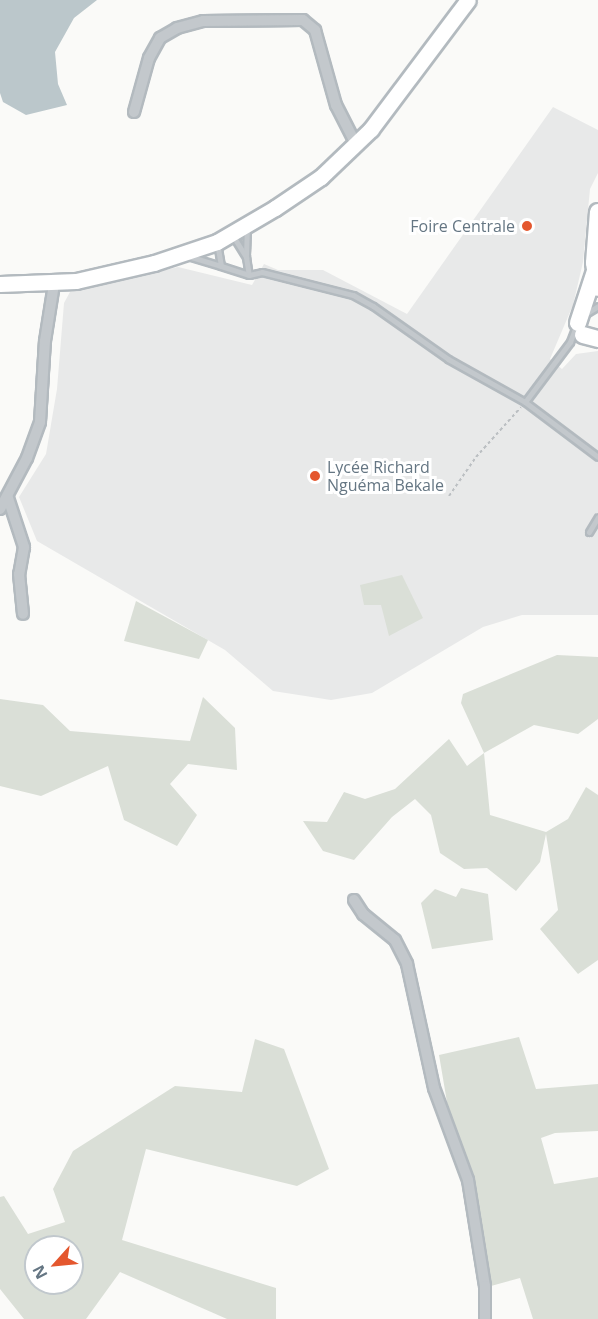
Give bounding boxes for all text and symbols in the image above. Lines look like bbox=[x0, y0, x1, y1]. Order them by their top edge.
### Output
place label: Foire Centrale bbox=[410, 216, 515, 236]
marker: Foire Centrale bbox=[520, 219, 534, 233]
place label: Lycée Richard Nguéma Bekale bbox=[327, 457, 444, 495]
marker: Lycée Richard Nguéma Bekale bbox=[308, 469, 322, 483]
north arrow bbox=[24, 1235, 84, 1295]
text: N bbox=[27, 1261, 53, 1283]

